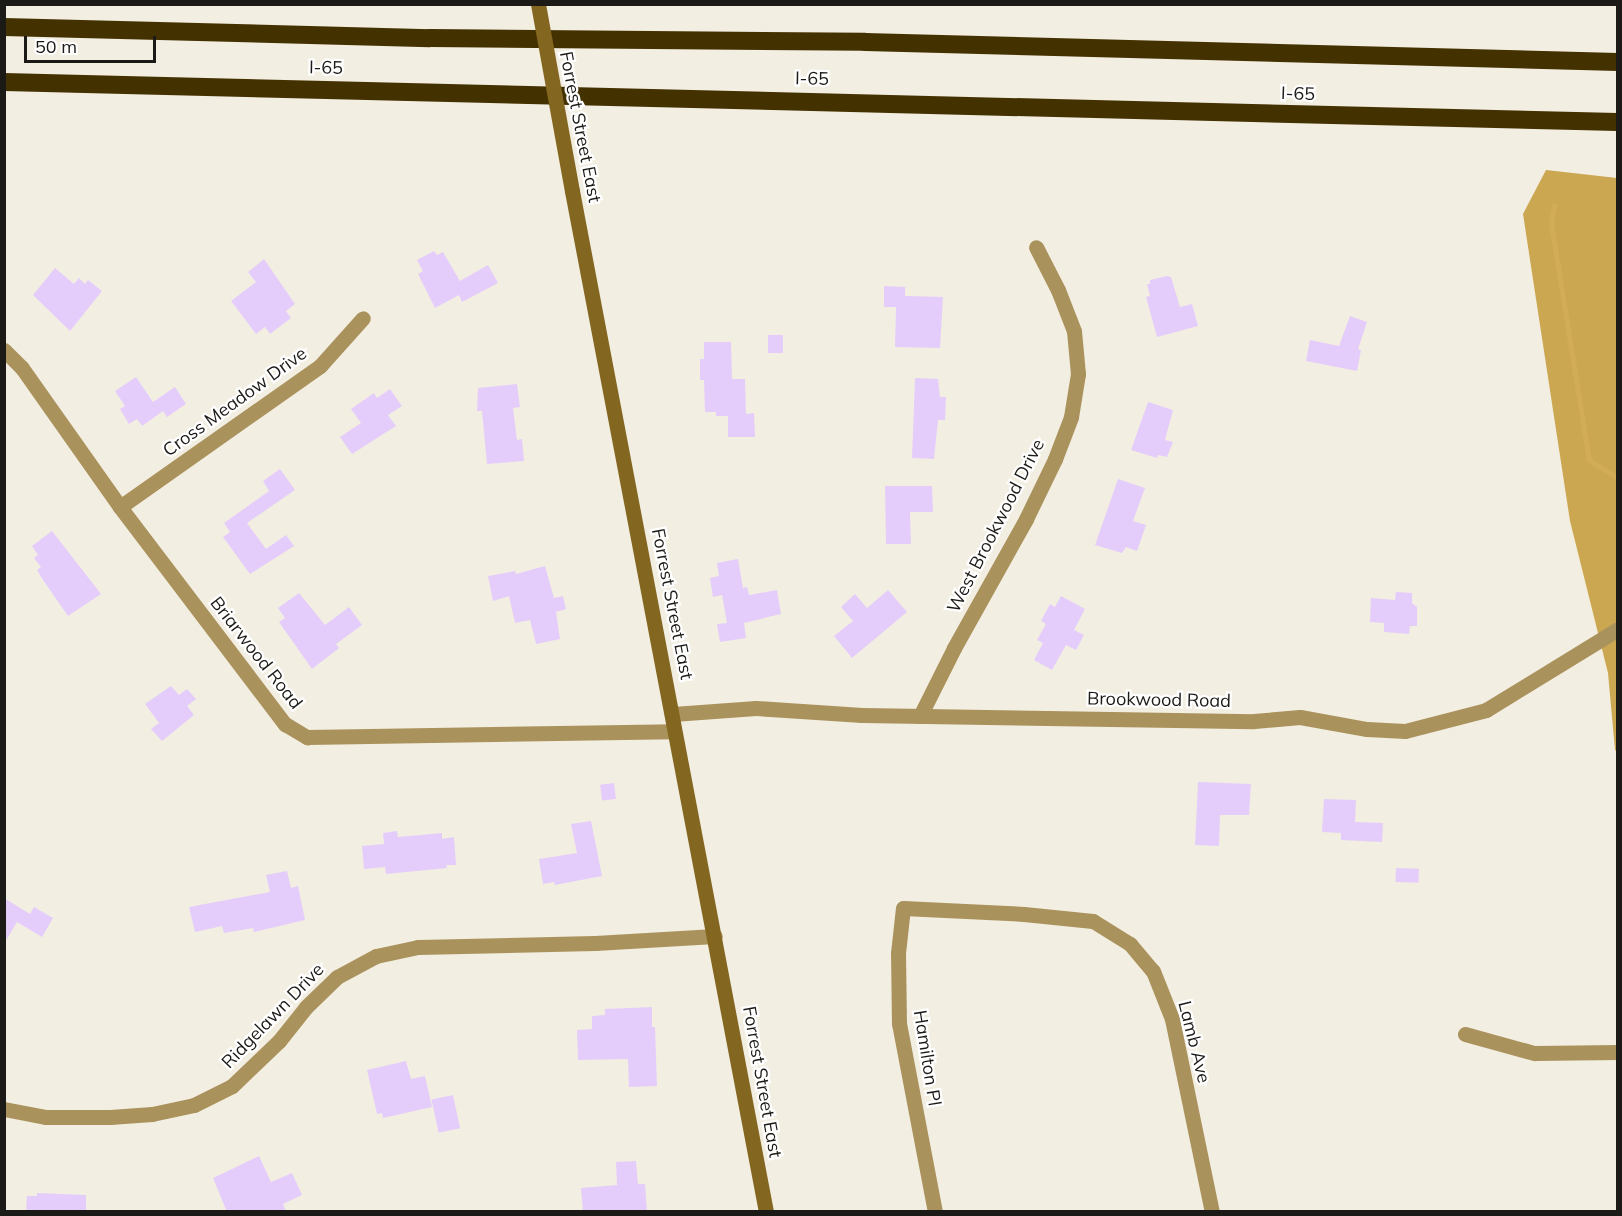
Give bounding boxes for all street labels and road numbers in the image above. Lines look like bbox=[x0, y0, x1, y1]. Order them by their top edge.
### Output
street label: Forrest Street East bbox=[555, 50, 605, 204]
street label: I-65 bbox=[309, 57, 343, 79]
street label: I-65 bbox=[795, 68, 829, 90]
street label: I-65 bbox=[1281, 83, 1315, 105]
street label: Cross Meadow Drive bbox=[159, 343, 311, 461]
street label: West Brookwood Drive bbox=[943, 436, 1049, 616]
street label: Forrest Street East bbox=[647, 527, 697, 681]
street label: Briarwood Road bbox=[205, 593, 307, 713]
street label: Brookwood Road bbox=[1087, 688, 1231, 712]
street label: Ridgelawn Drive bbox=[217, 959, 329, 1073]
street label: Lamb Ave bbox=[1173, 999, 1215, 1085]
street label: Forrest Street East bbox=[738, 1005, 786, 1159]
street label: Hamilton Pl bbox=[909, 1009, 945, 1107]

